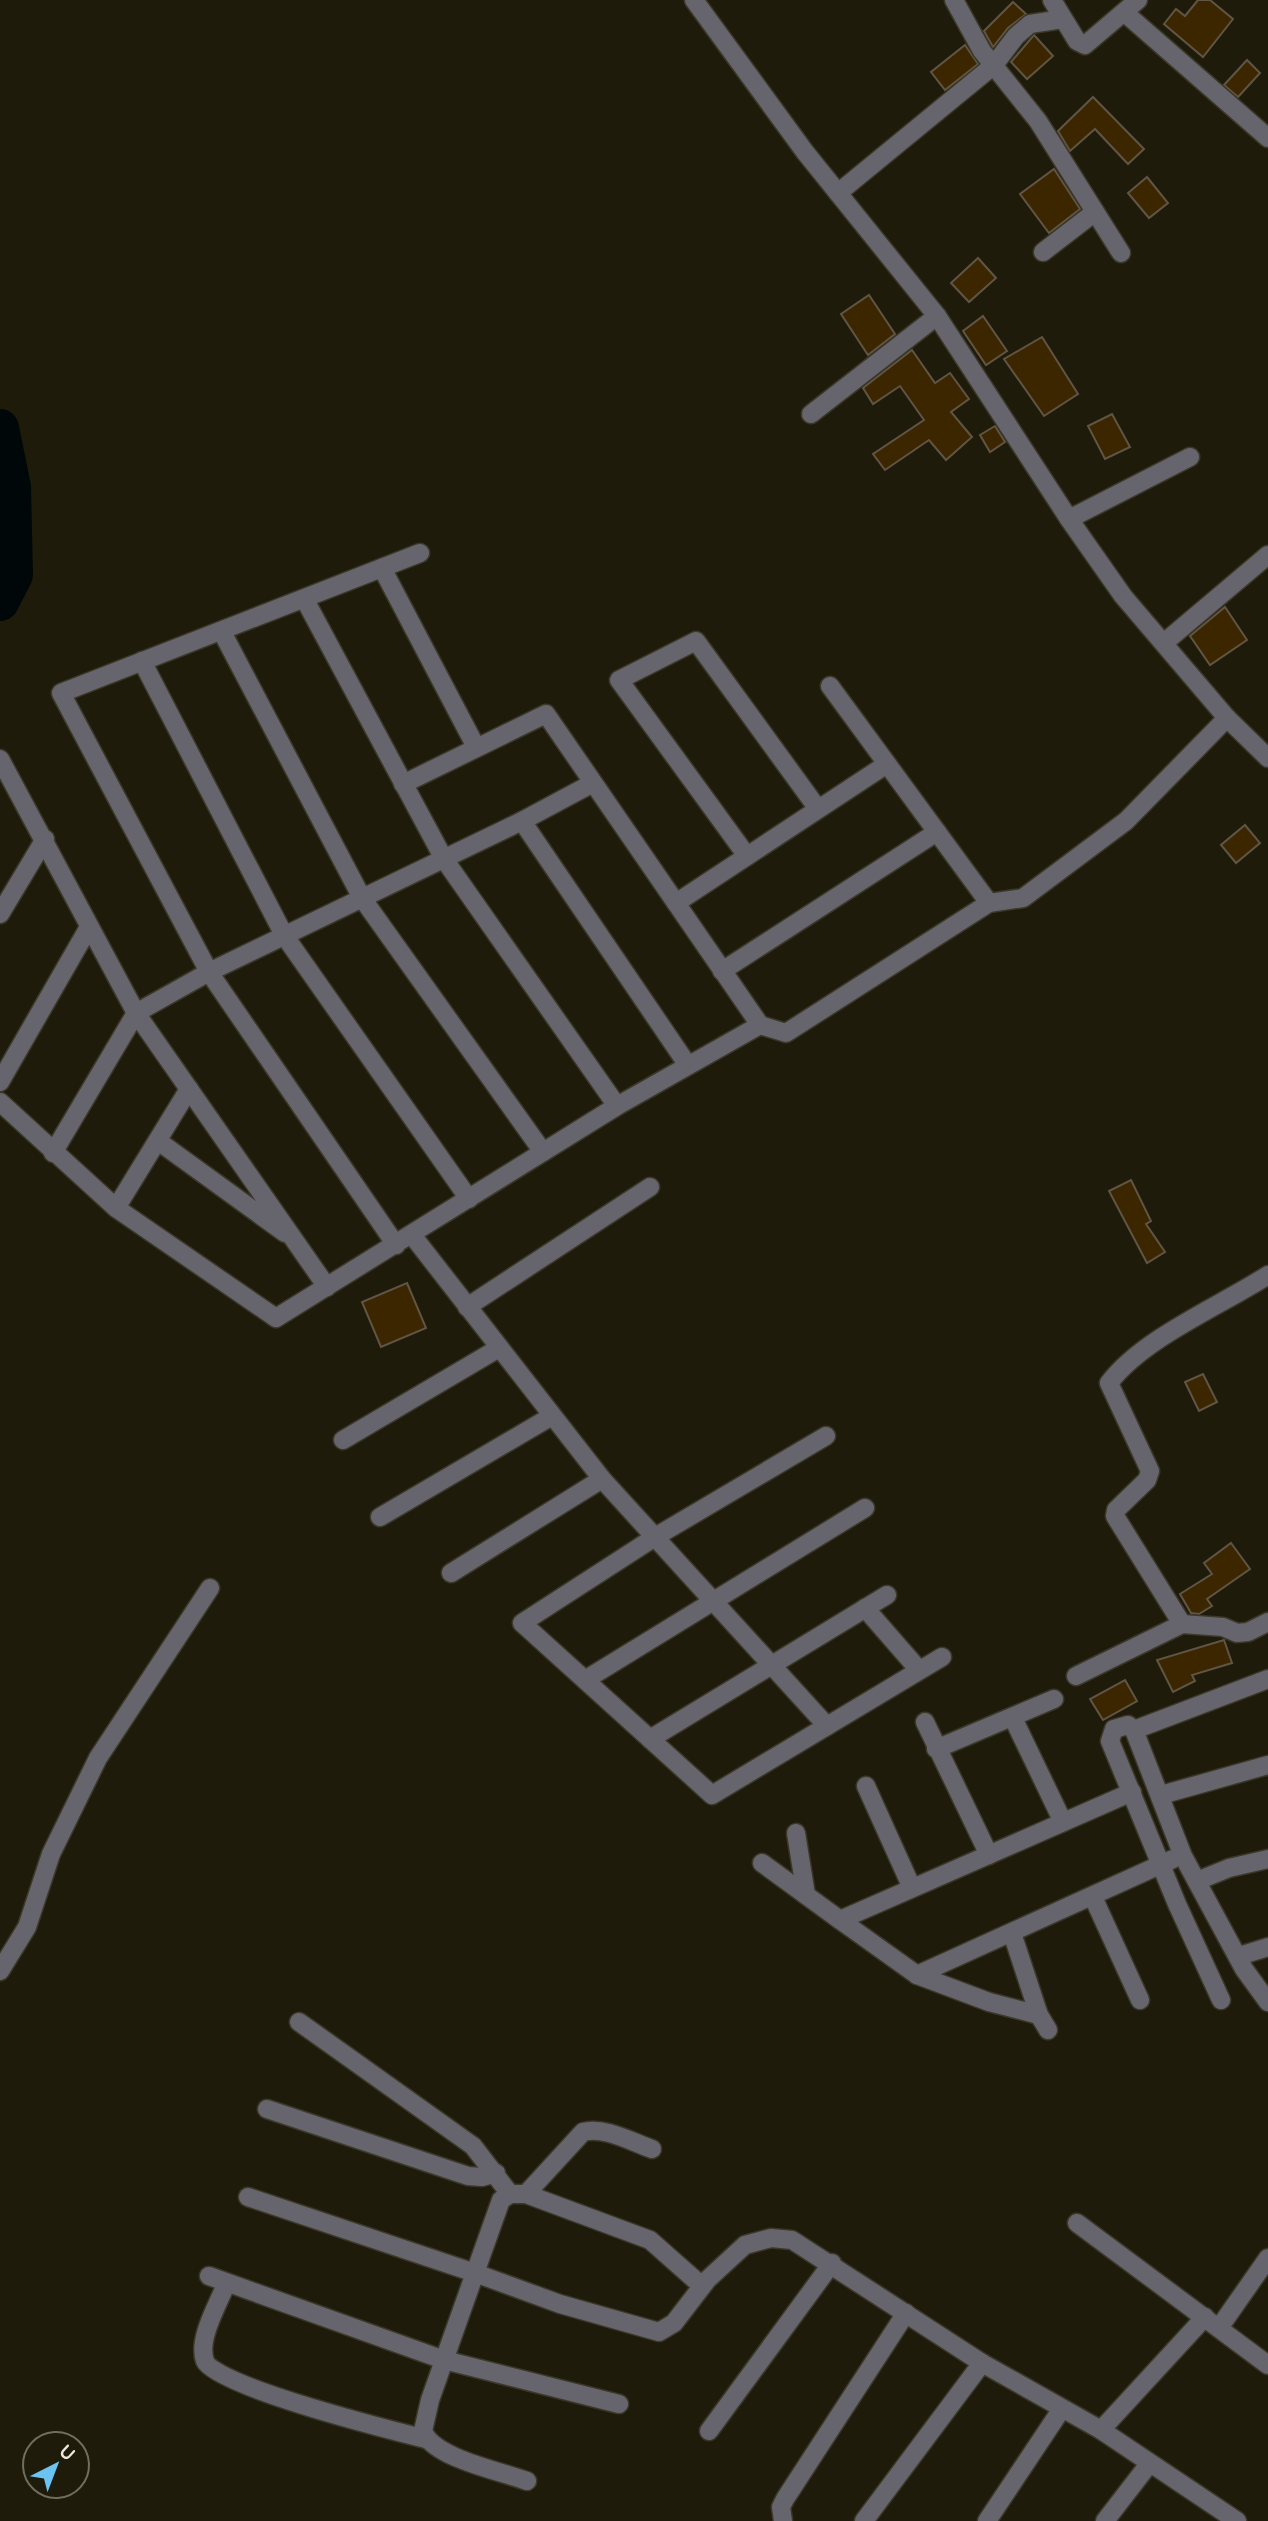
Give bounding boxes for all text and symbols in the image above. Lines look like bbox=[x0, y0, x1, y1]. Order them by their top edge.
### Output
north arrow bbox=[21, 2430, 91, 2500]
text: U bbox=[54, 2439, 80, 2466]

